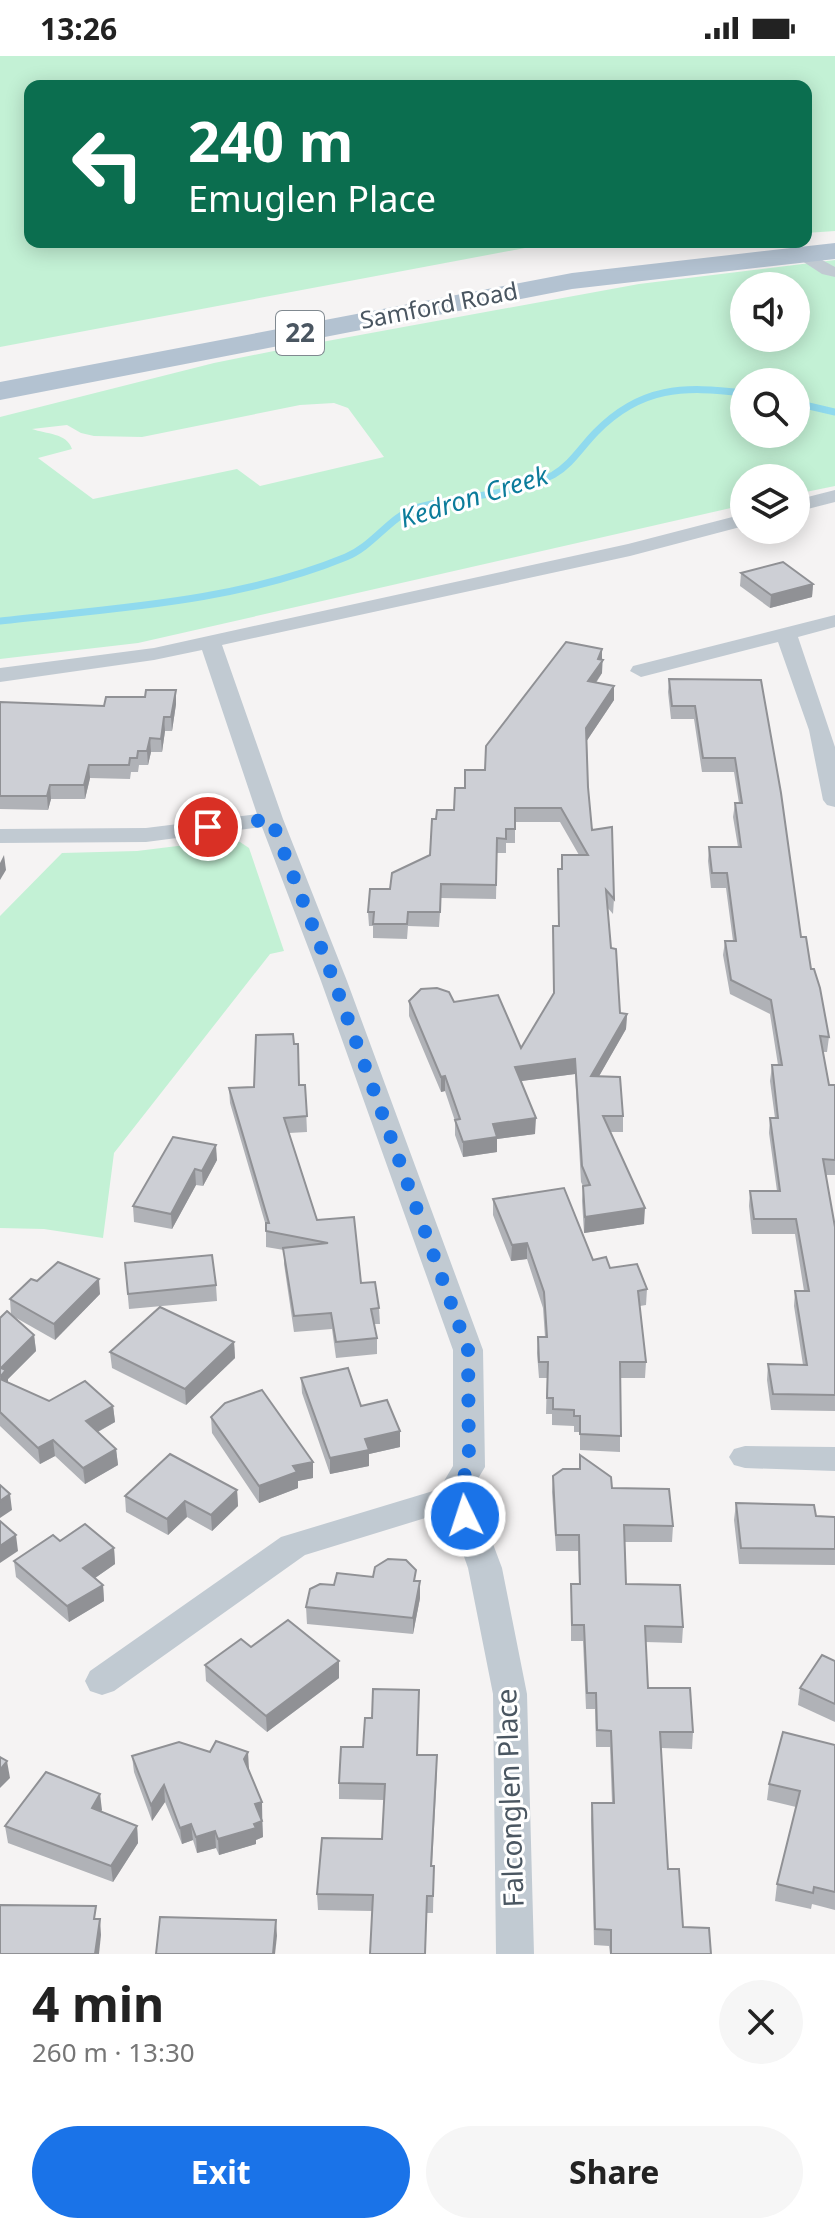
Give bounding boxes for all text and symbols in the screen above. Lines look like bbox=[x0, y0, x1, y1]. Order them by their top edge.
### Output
text: 13:26 bbox=[40, 8, 117, 49]
text: 240 m bbox=[188, 102, 353, 178]
icon: left bbox=[56, 112, 160, 216]
text: Emuglen Place bbox=[188, 174, 436, 223]
map controls bbox=[730, 272, 810, 544]
button: sound bbox=[730, 272, 810, 352]
street label: Samford Road bbox=[357, 273, 520, 336]
road number: 22 bbox=[276, 311, 324, 355]
button: search bbox=[730, 368, 810, 448]
water label: Kedron Creek bbox=[395, 456, 553, 536]
button: layers bbox=[730, 464, 810, 544]
pin bbox=[174, 793, 242, 861]
icon: arrive bbox=[186, 805, 230, 849]
position arrow bbox=[423, 1474, 507, 1558]
street label: Falconglen Place bbox=[486, 1688, 532, 1908]
text: 4 min bbox=[32, 1971, 164, 2036]
button: close bbox=[719, 1980, 803, 2064]
text: 260 m · 13:30 bbox=[32, 2034, 195, 2070]
button: Exit bbox=[32, 2126, 410, 2218]
button: Share bbox=[426, 2126, 803, 2218]

